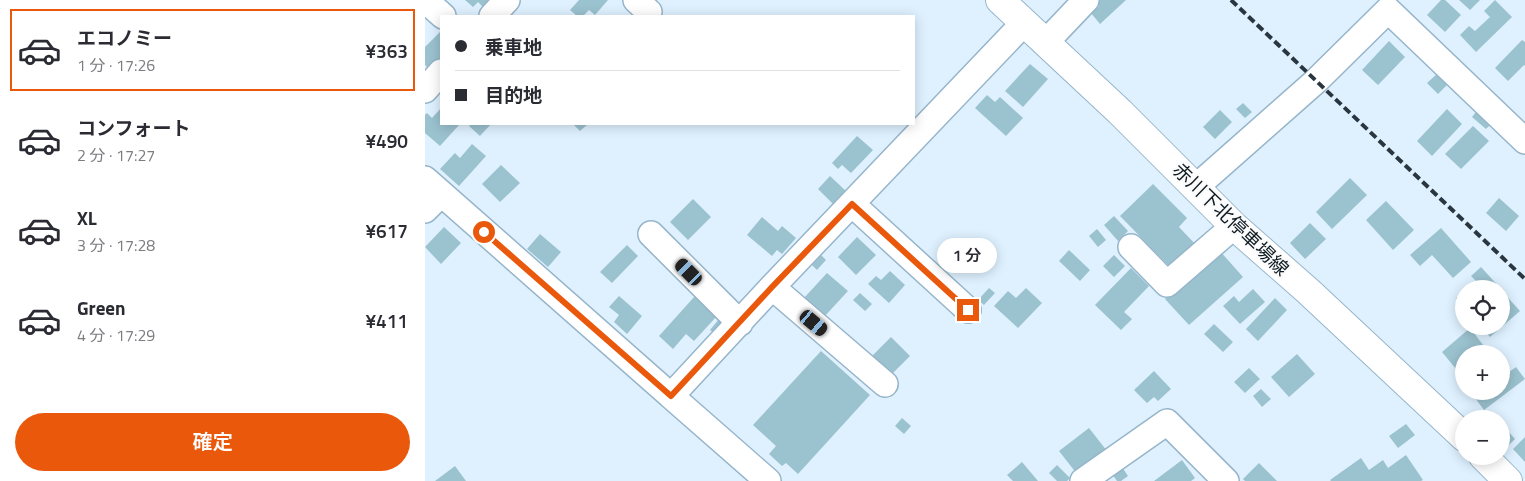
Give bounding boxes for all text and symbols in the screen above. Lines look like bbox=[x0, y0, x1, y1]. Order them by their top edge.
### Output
text: エコノミー bbox=[77, 23, 172, 52]
icon: car bbox=[17, 28, 62, 73]
text: 乗車地 bbox=[485, 32, 542, 61]
text: ¥363 bbox=[365, 36, 408, 65]
text: 1 分 · 17:26 bbox=[77, 53, 155, 77]
text: 目的地 bbox=[485, 80, 542, 109]
text: コンフォート bbox=[77, 113, 190, 142]
icon: car bbox=[17, 118, 62, 163]
text: ¥490 bbox=[365, 126, 408, 155]
text: 2 分 · 17:27 bbox=[77, 143, 155, 167]
street label: 赤川下北停車場線 bbox=[1167, 155, 1296, 282]
text: XL bbox=[77, 203, 97, 232]
icon: car bbox=[17, 208, 62, 253]
text: ¥617 bbox=[365, 216, 408, 245]
route start bbox=[473, 221, 495, 243]
text: 3 分 · 17:28 bbox=[77, 233, 155, 257]
callout: 1 分 bbox=[938, 238, 998, 272]
text: 1 分 bbox=[953, 243, 981, 267]
car bbox=[673, 256, 704, 288]
map controls bbox=[1455, 280, 1510, 465]
button: locate bbox=[1455, 280, 1510, 335]
text: Green bbox=[77, 293, 126, 322]
icon: car bbox=[17, 298, 62, 343]
route end bbox=[957, 299, 979, 321]
text: ¥411 bbox=[365, 306, 408, 335]
car bbox=[797, 308, 830, 338]
text: 4 分 · 17:29 bbox=[77, 323, 155, 347]
button: + bbox=[1455, 345, 1510, 400]
button: − bbox=[1455, 410, 1510, 465]
button: 確定 bbox=[15, 413, 410, 471]

